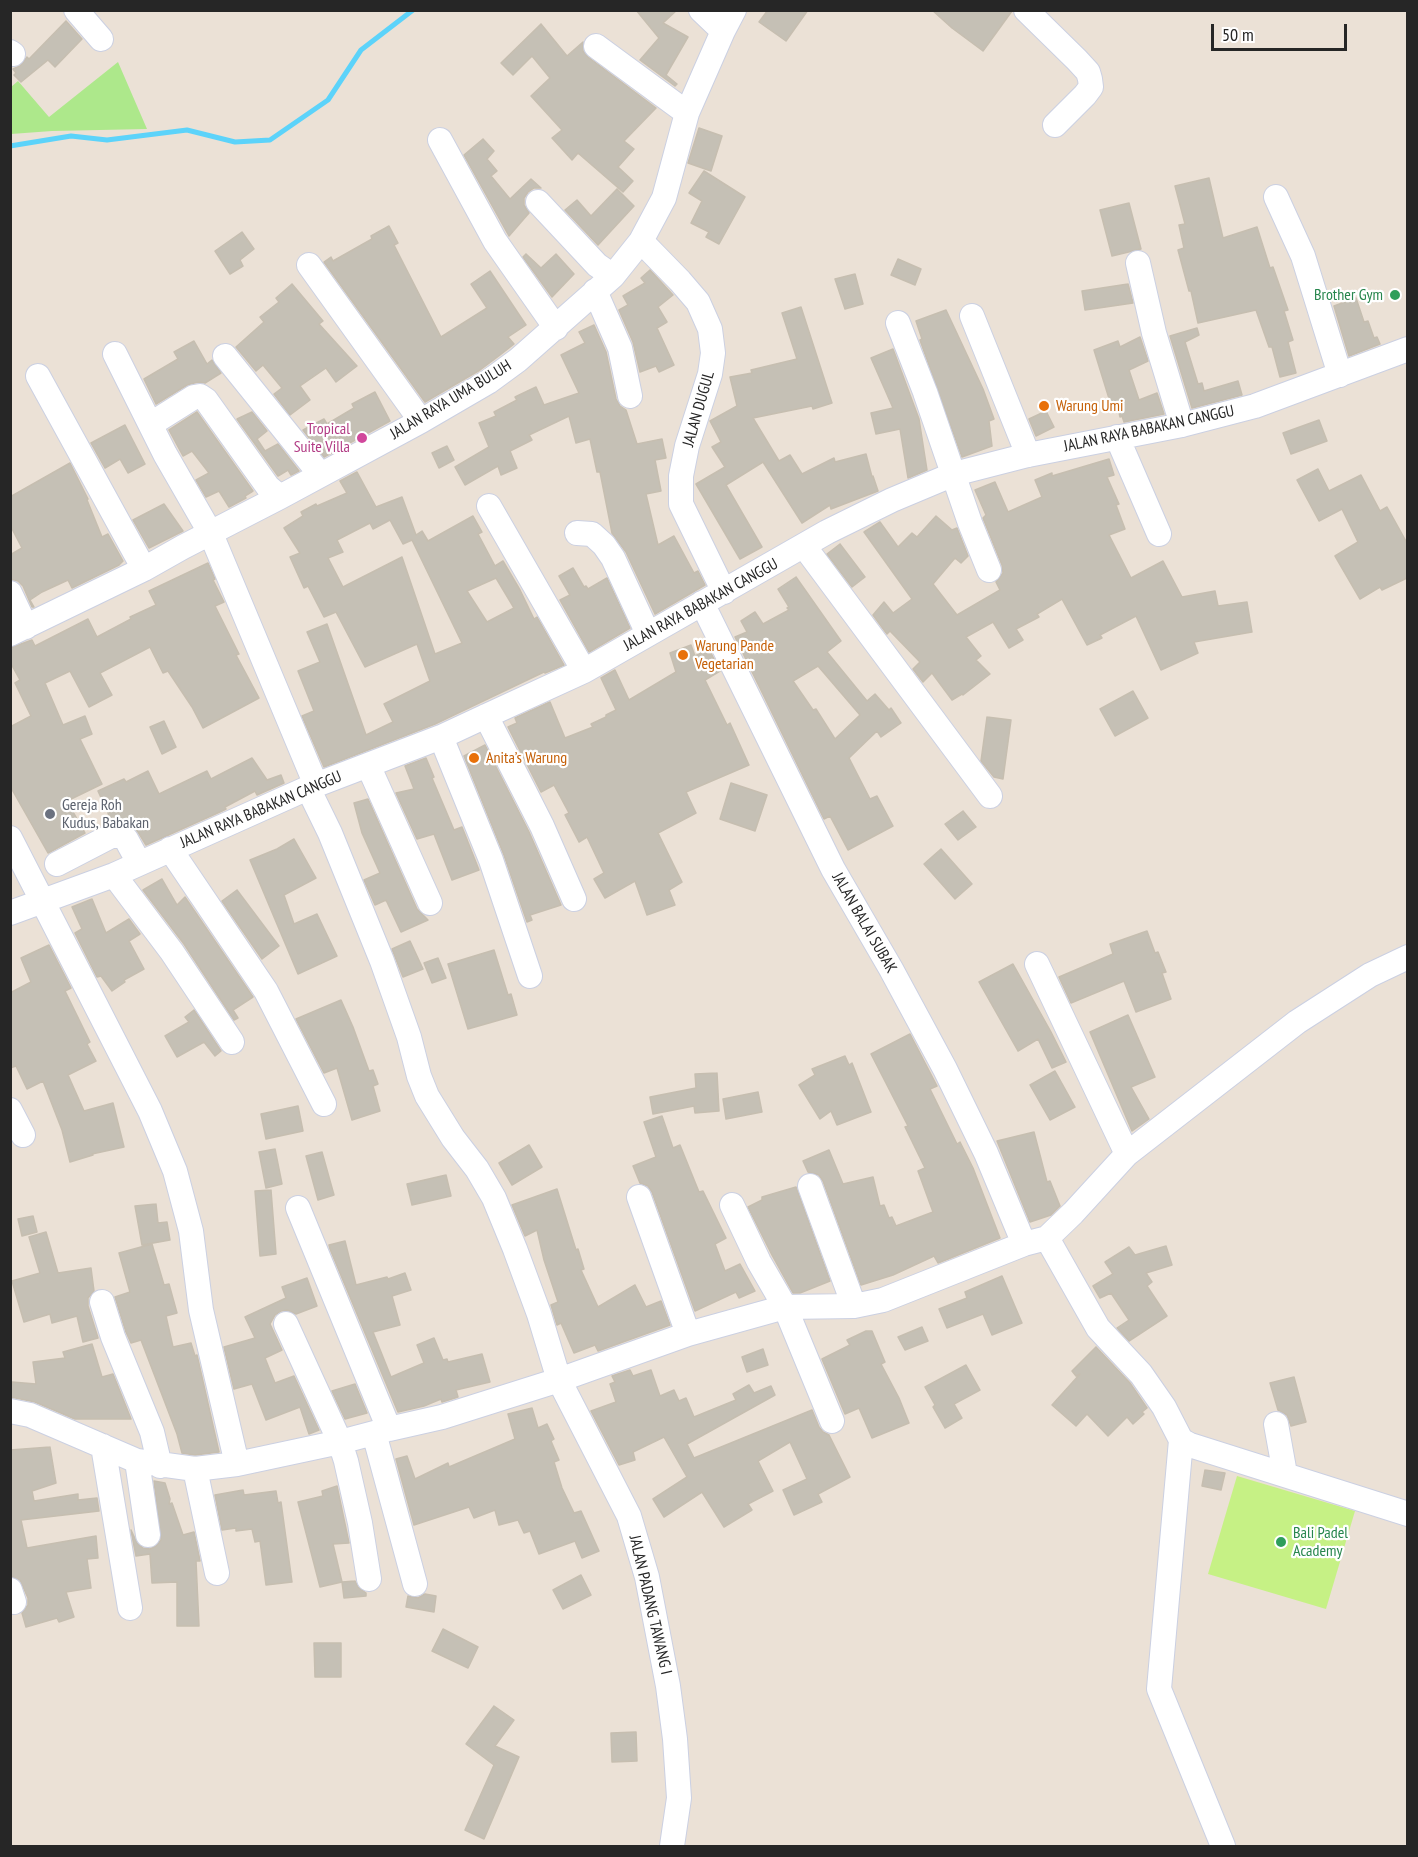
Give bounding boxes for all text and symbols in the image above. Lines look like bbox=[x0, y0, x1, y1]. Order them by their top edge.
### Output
scale bar bbox=[1214, 12, 1350, 50]
text: 50 m bbox=[1222, 23, 1254, 46]
place label: Brother Gym bbox=[1314, 285, 1383, 305]
marker: Brother Gym bbox=[1388, 288, 1402, 302]
street label: JALAN RAYA UMA BULUH bbox=[387, 356, 515, 444]
street label: JALAN DUGUL bbox=[679, 369, 719, 449]
place label: Warung Umi bbox=[1056, 396, 1123, 416]
marker: Warung Umi bbox=[1037, 399, 1051, 413]
street label: JALAN RAYA BABAKAN CANGGU bbox=[1062, 402, 1236, 456]
place label: Tropical Suite Villa bbox=[294, 419, 350, 457]
marker: Tropical Suite Villa bbox=[355, 431, 369, 445]
street label: JALAN RAYA BABAKAN CANGGU bbox=[620, 555, 782, 655]
place label: Warung Pande Vegetarian bbox=[695, 636, 774, 674]
marker: Warung Pande Vegetarian bbox=[676, 648, 690, 662]
place label: Anita’s Warung bbox=[486, 748, 567, 768]
marker: Anita’s Warung bbox=[467, 751, 481, 765]
street label: JALAN RAYA BABAKAN CANGGU bbox=[177, 767, 345, 853]
place label: Gereja Roh Kudus, Babakan bbox=[62, 795, 149, 833]
marker: Gereja Roh Kudus, Babakan bbox=[43, 807, 57, 821]
street label: JALAN BALAI SUBAK bbox=[828, 870, 900, 976]
place label: Bali Padel Academy bbox=[1293, 1523, 1348, 1561]
street label: JALAN PADANG TAWANG I bbox=[625, 1534, 675, 1676]
marker: Bali Padel Academy bbox=[1274, 1535, 1288, 1549]

